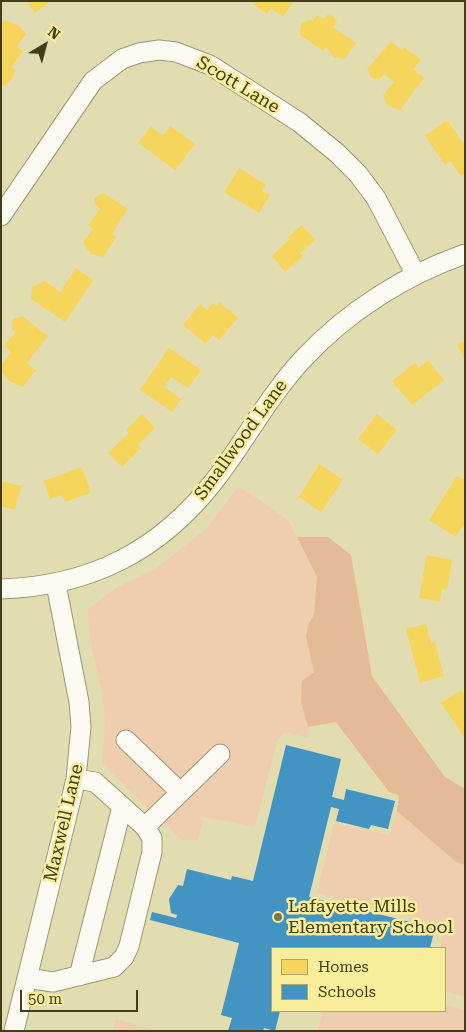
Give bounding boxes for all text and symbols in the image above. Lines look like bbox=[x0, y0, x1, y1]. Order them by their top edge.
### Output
north arrow bbox=[20, 20, 70, 70]
text: N bbox=[45, 23, 63, 43]
street label: Scott Lane bbox=[192, 52, 284, 118]
street label: Smallwood Lane bbox=[190, 375, 292, 505]
street label: Maxwell Lane bbox=[40, 762, 88, 884]
place label: Lafayette Mills Elementary School bbox=[288, 896, 453, 939]
marker: Lafayette Mills Elementary School bbox=[272, 911, 284, 923]
legend bbox=[271, 947, 446, 1012]
text: Homes bbox=[318, 958, 369, 976]
scale bar bbox=[22, 980, 140, 1012]
text: Schools bbox=[318, 983, 376, 1001]
text: 50 m bbox=[28, 990, 62, 1008]

